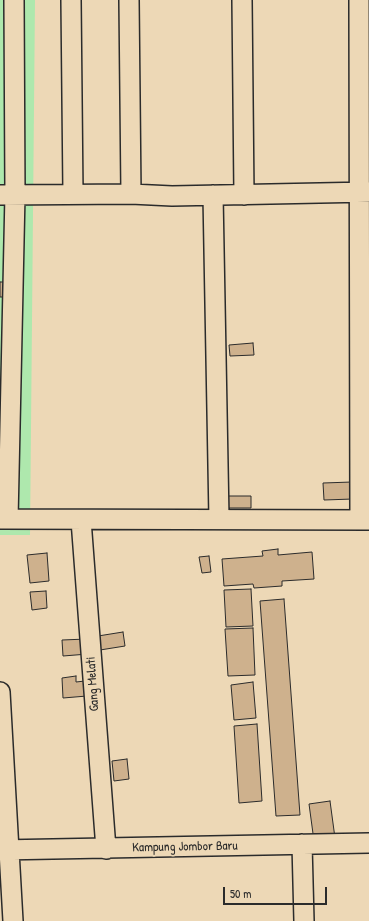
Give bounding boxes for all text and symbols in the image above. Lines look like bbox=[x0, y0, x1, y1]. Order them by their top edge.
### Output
street label: Gang Melati bbox=[83, 656, 103, 712]
street label: Kampung Jombor Baru bbox=[132, 838, 238, 856]
scale bar bbox=[225, 879, 329, 905]
text: 50 m bbox=[230, 885, 251, 902]

